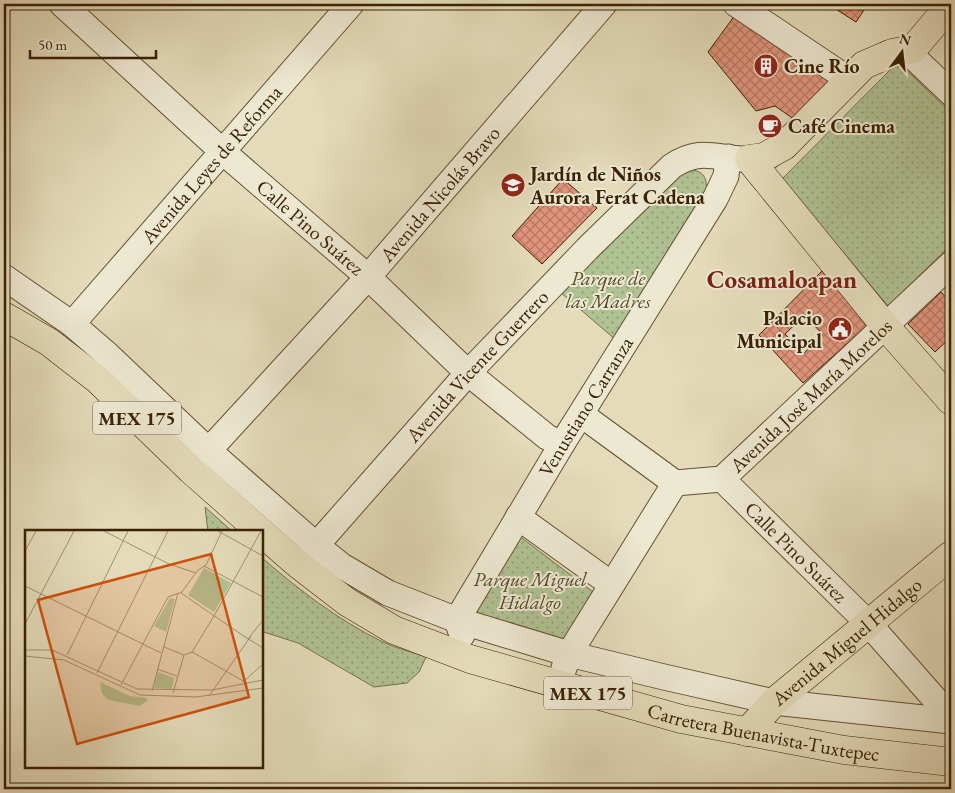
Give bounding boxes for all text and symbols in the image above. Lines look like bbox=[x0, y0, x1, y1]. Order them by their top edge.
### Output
scale bar bbox=[30, 28, 156, 60]
north arrow bbox=[878, 28, 928, 78]
text: N bbox=[898, 29, 914, 50]
text: 50 m bbox=[38, 35, 67, 54]
building icon: Cine Río bbox=[753, 53, 779, 79]
place label: Cine Río bbox=[784, 53, 860, 79]
street label: Avenida Leyes de Reforma bbox=[134, 79, 288, 250]
cafe icon: Café Cinema bbox=[757, 113, 783, 139]
place label: Café Cinema bbox=[788, 113, 895, 139]
street label: Avenida Nicolás Bravo bbox=[373, 120, 506, 268]
place label: Jardín de Niños Aurora Ferat Cadena bbox=[528, 161, 705, 210]
school or university icon: Jardín de Niños Aurora Ferat Cadena bbox=[500, 172, 526, 198]
street label: Calle Pino Suárez bbox=[251, 174, 370, 281]
district label: Cosamaloapan bbox=[707, 263, 857, 295]
park label: Parque de las Madres bbox=[566, 265, 651, 314]
street label: Avenida Vicente Guerrero bbox=[399, 284, 554, 448]
place label: Palacio Municipal bbox=[736, 305, 822, 354]
street label: Avenida José María Morelos bbox=[723, 313, 898, 479]
public building icon: Palacio Municipal bbox=[827, 316, 853, 342]
street label: Venustiano Carranza bbox=[532, 332, 639, 481]
road number: MEX 175 bbox=[93, 402, 181, 434]
street label: Calle Pino Suárez bbox=[739, 496, 853, 609]
inset map bbox=[25, 530, 262, 768]
park label: Parque Miguel Hidalgo bbox=[473, 566, 588, 615]
street label: Avenida Miguel Hidalgo bbox=[766, 572, 927, 712]
road number: MEX 175 bbox=[544, 676, 632, 710]
street label: Carretera Buenavista-Tuxtepec bbox=[644, 697, 881, 767]

